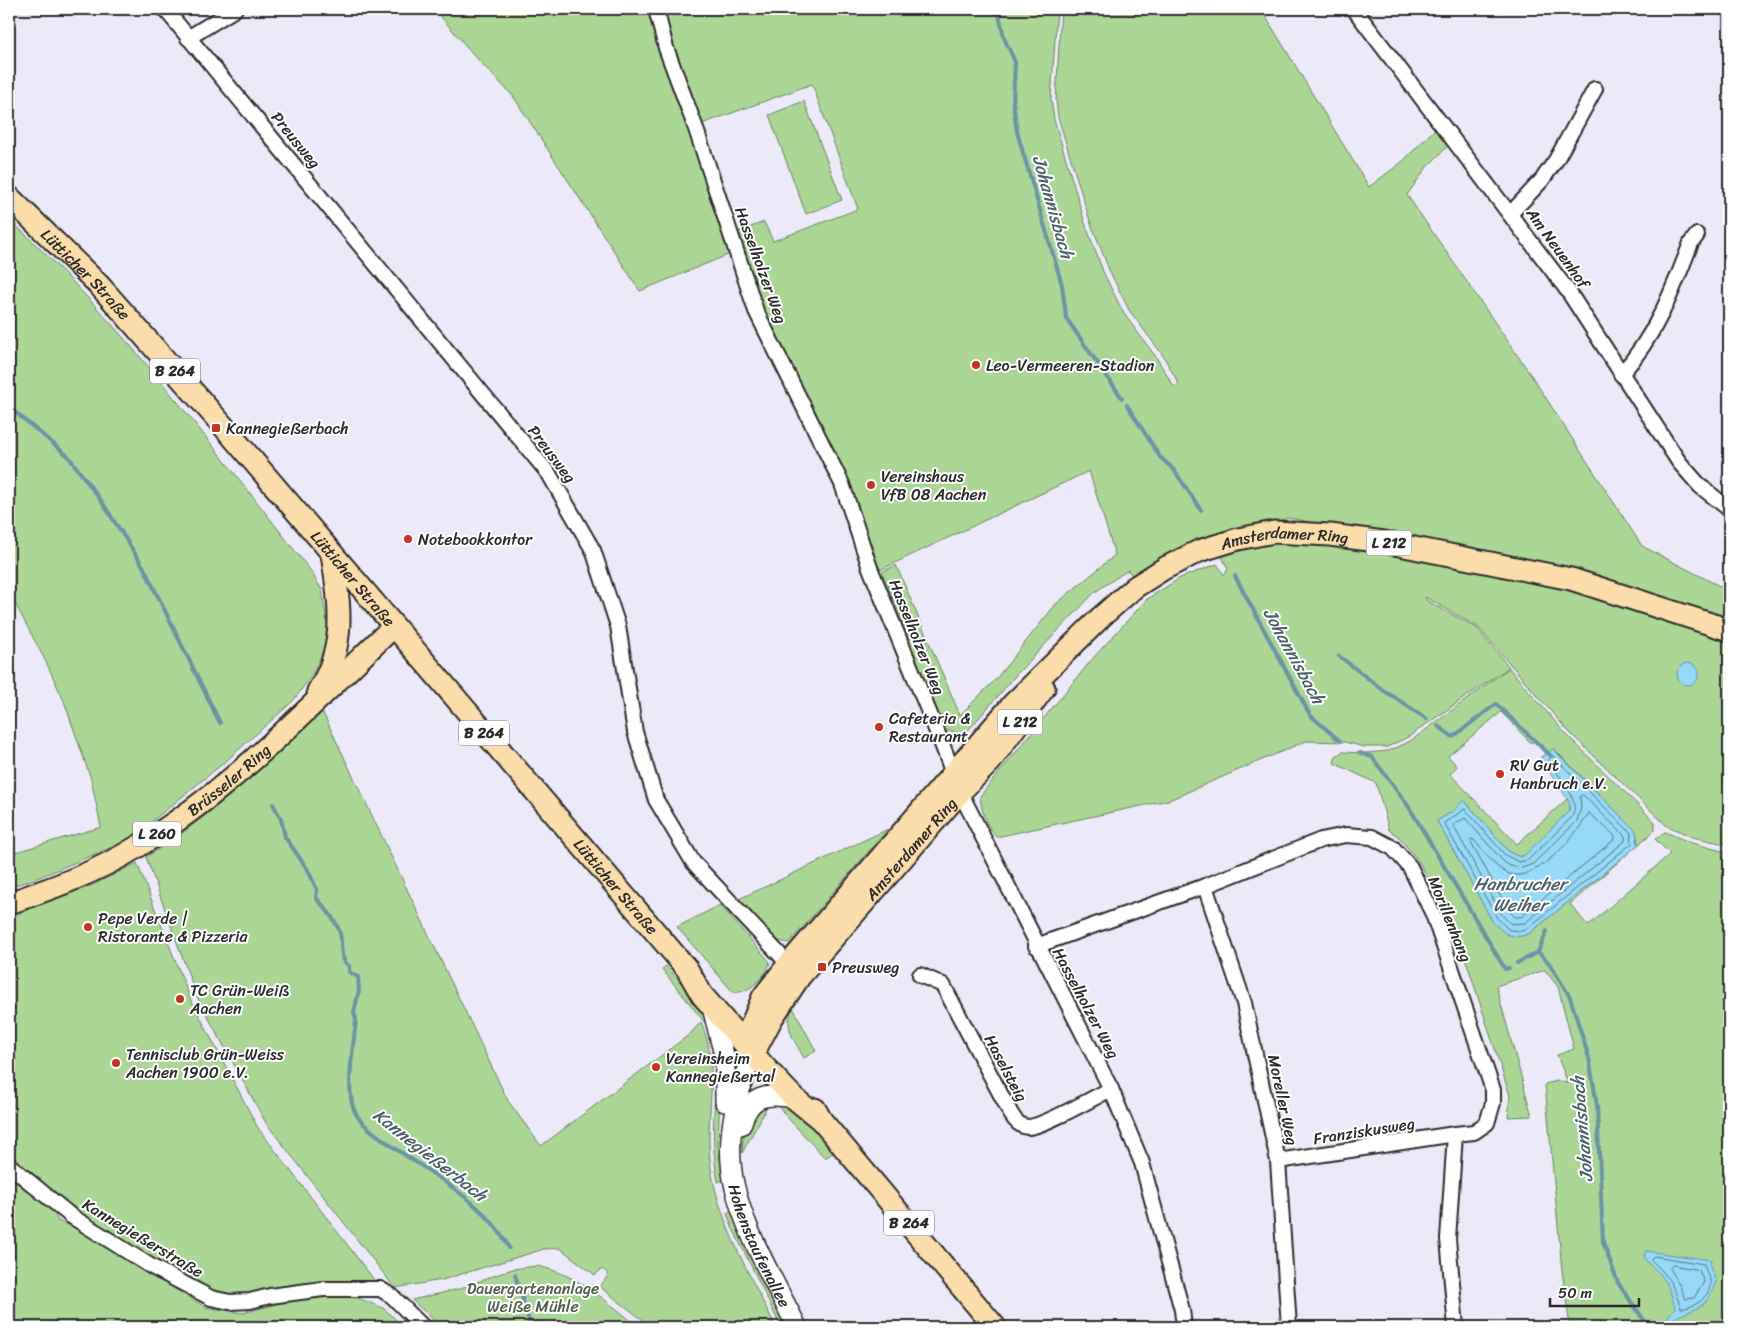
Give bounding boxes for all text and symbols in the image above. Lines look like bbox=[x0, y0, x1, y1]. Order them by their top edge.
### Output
street label: Preusweg bbox=[264, 105, 328, 175]
water label: Johannisbach bbox=[1023, 152, 1083, 264]
street label: Am Neuenhof bbox=[1518, 200, 1599, 296]
street label: Hasselholzer Weg bbox=[726, 202, 796, 328]
street label: Lütticher Straße bbox=[34, 221, 138, 327]
place label: Leo-Vermeeren-Stadion bbox=[986, 351, 1155, 380]
road number: B 264 bbox=[150, 358, 200, 384]
marker: Leo-Vermeeren-Stadion bbox=[970, 359, 982, 371]
place label: Kannegießerbach bbox=[226, 414, 349, 443]
street label: Preusweg bbox=[520, 418, 584, 490]
marker: Kannegießerbach bbox=[210, 422, 222, 434]
place label: Vereinshaus VfB 08 Aachen bbox=[881, 462, 987, 509]
marker: Vereinshaus VfB 08 Aachen bbox=[865, 479, 877, 491]
street label: Amsterdamer Ring bbox=[1215, 517, 1350, 558]
street label: Lütticher Straße bbox=[303, 523, 403, 633]
place label: Notebookkontor bbox=[418, 525, 533, 554]
road number: L 212 bbox=[1366, 530, 1412, 556]
marker: Notebookkontor bbox=[402, 533, 414, 545]
street label: Hasselholzer Weg bbox=[881, 575, 953, 699]
water label: Johannisbach bbox=[1254, 602, 1334, 711]
place label: Cafeteria & Restaurant bbox=[889, 704, 970, 751]
road number: L 212 bbox=[998, 710, 1042, 734]
road number: B 264 bbox=[459, 720, 509, 746]
marker: Cafeteria & Restaurant bbox=[873, 721, 885, 733]
street label: Brüsseler Ring bbox=[181, 736, 277, 823]
place label: RV Gut Hanbruch e.V. bbox=[1510, 751, 1607, 798]
marker: RV Gut Hanbruch e.V. bbox=[1494, 768, 1506, 780]
street label: Amsterdamer Ring bbox=[857, 790, 964, 908]
road number: L 260 bbox=[133, 822, 181, 846]
street label: Lütticher Straße bbox=[566, 831, 666, 941]
water label: Hanbrucher Weiher bbox=[1474, 868, 1570, 921]
street label: Morillenhang bbox=[1420, 871, 1480, 967]
place label: Pepe Verde | Ristorante & Pizzeria bbox=[98, 904, 249, 951]
marker: Pepe Verde | Ristorante & Pizzeria bbox=[82, 921, 94, 933]
street label: Hasselholzer Weg bbox=[1044, 942, 1128, 1064]
place label: Preusweg bbox=[832, 953, 899, 982]
marker: Preusweg bbox=[816, 961, 828, 973]
place label: TC Grün-Weiß Aachen bbox=[189, 976, 289, 1023]
marker: TC Grün-Weiß Aachen bbox=[174, 993, 186, 1005]
street label: Haselsteig bbox=[976, 1029, 1036, 1107]
place label: Tennisclub Grün-Weiss Aachen 1900 e.V. bbox=[125, 1040, 285, 1087]
place label: Vereinsheim Kannegießertal bbox=[666, 1044, 776, 1091]
street label: Moreller Weg bbox=[1259, 1052, 1307, 1148]
marker: Tennisclub Grün-Weiss Aachen 1900 e.V. bbox=[110, 1057, 122, 1069]
marker: Vereinsheim Kannegießertal bbox=[650, 1061, 662, 1073]
water label: Johannisbach bbox=[1561, 1073, 1603, 1183]
water label: Kannegießerbach bbox=[366, 1100, 495, 1211]
street label: Franziskusweg bbox=[1311, 1109, 1417, 1153]
street label: Hohenstaufenallee bbox=[720, 1181, 799, 1313]
street label: Kannegießerstraße bbox=[77, 1190, 209, 1286]
road number: B 264 bbox=[884, 1210, 934, 1236]
park label: Dauergartenanlage Weiße Mühle bbox=[467, 1274, 599, 1321]
scale bar bbox=[1550, 1276, 1639, 1308]
text: 50 m bbox=[1558, 1280, 1593, 1306]

